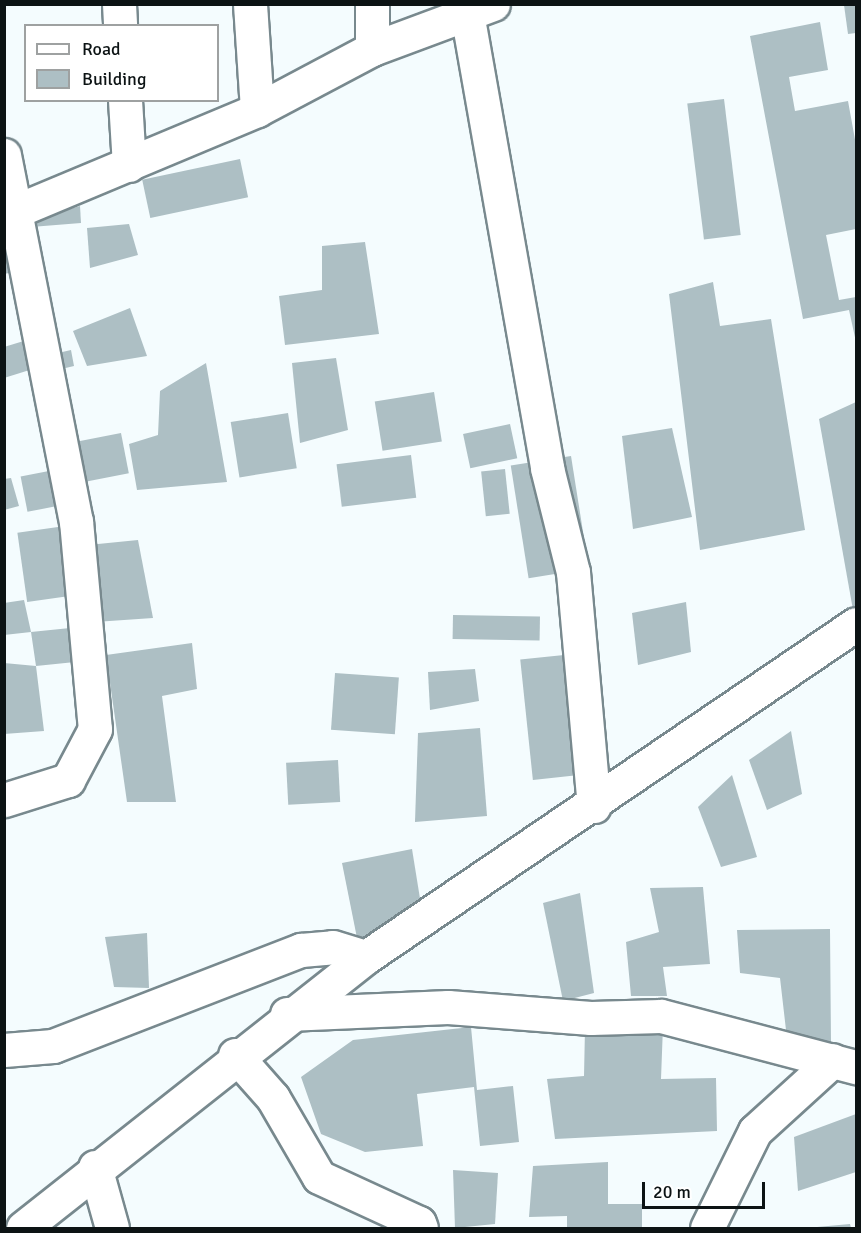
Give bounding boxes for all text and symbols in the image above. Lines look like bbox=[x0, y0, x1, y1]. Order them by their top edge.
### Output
legend bbox=[24, 24, 219, 102]
text: Road bbox=[82, 38, 121, 60]
text: Building bbox=[82, 68, 146, 90]
scale bar bbox=[645, 1170, 768, 1208]
text: 20 m bbox=[653, 1181, 691, 1203]

